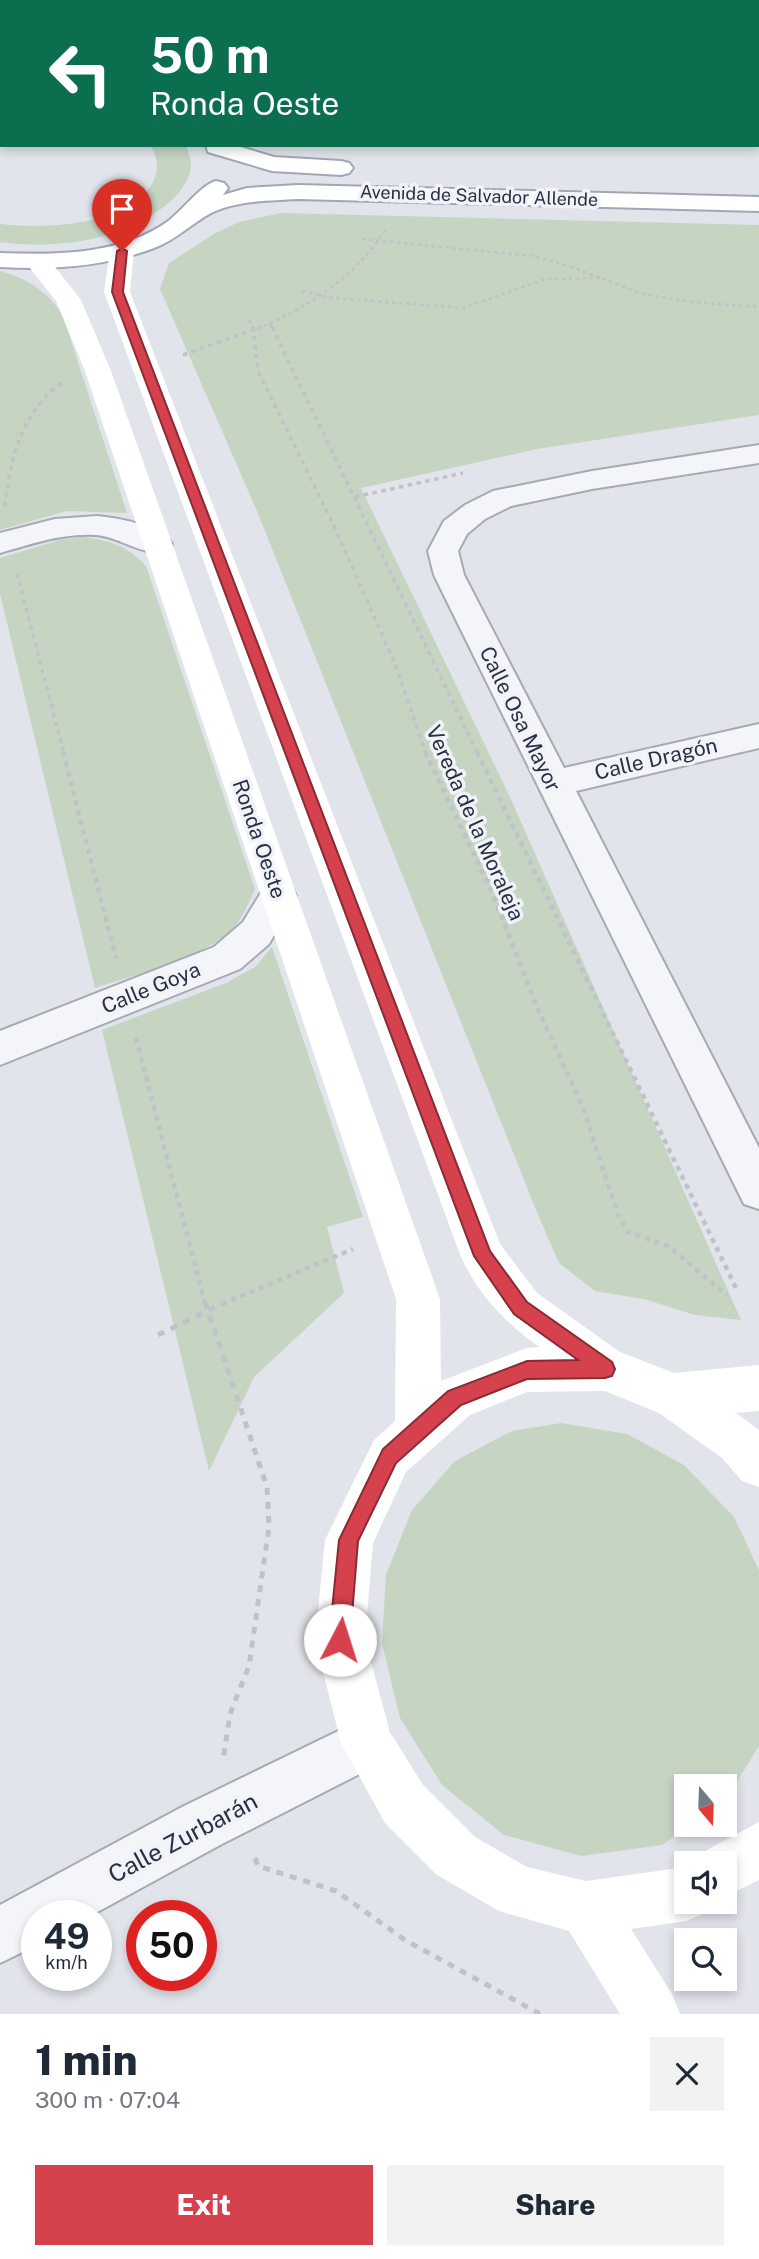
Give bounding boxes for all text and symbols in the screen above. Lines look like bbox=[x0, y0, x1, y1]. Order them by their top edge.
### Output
text: 50 m bbox=[150, 26, 270, 84]
icon: left bbox=[35, 28, 126, 119]
text: Ronda Oeste bbox=[150, 85, 340, 122]
pin bbox=[92, 179, 152, 251]
street label: Avenida de Salvador Allende bbox=[360, 181, 598, 210]
icon: arrive bbox=[103, 190, 141, 228]
street label: Calle Osa Mayor bbox=[475, 642, 566, 795]
street label: Vereda de la Moraleja bbox=[421, 721, 530, 924]
street label: Calle Dragón bbox=[592, 732, 720, 785]
street label: Ronda Oeste bbox=[227, 776, 292, 902]
street label: Calle Goya bbox=[98, 956, 204, 1019]
position arrow bbox=[303, 1603, 377, 1677]
north arrow bbox=[674, 1774, 737, 1838]
map controls bbox=[674, 1774, 737, 1991]
street label: Calle Zurbarán bbox=[103, 1786, 262, 1888]
button: sound bbox=[674, 1851, 737, 1914]
speed limit sign: 50 bbox=[126, 1900, 217, 1991]
text: 49 bbox=[43, 1916, 90, 1957]
button: search bbox=[674, 1928, 737, 1991]
text: km/h bbox=[45, 1952, 88, 1973]
text: 1 min bbox=[35, 2035, 138, 2084]
button: close bbox=[650, 2037, 724, 2111]
text: 300 m · 07:04 bbox=[35, 2086, 180, 2113]
button: Exit bbox=[35, 2165, 373, 2245]
button: Share bbox=[387, 2165, 724, 2245]

